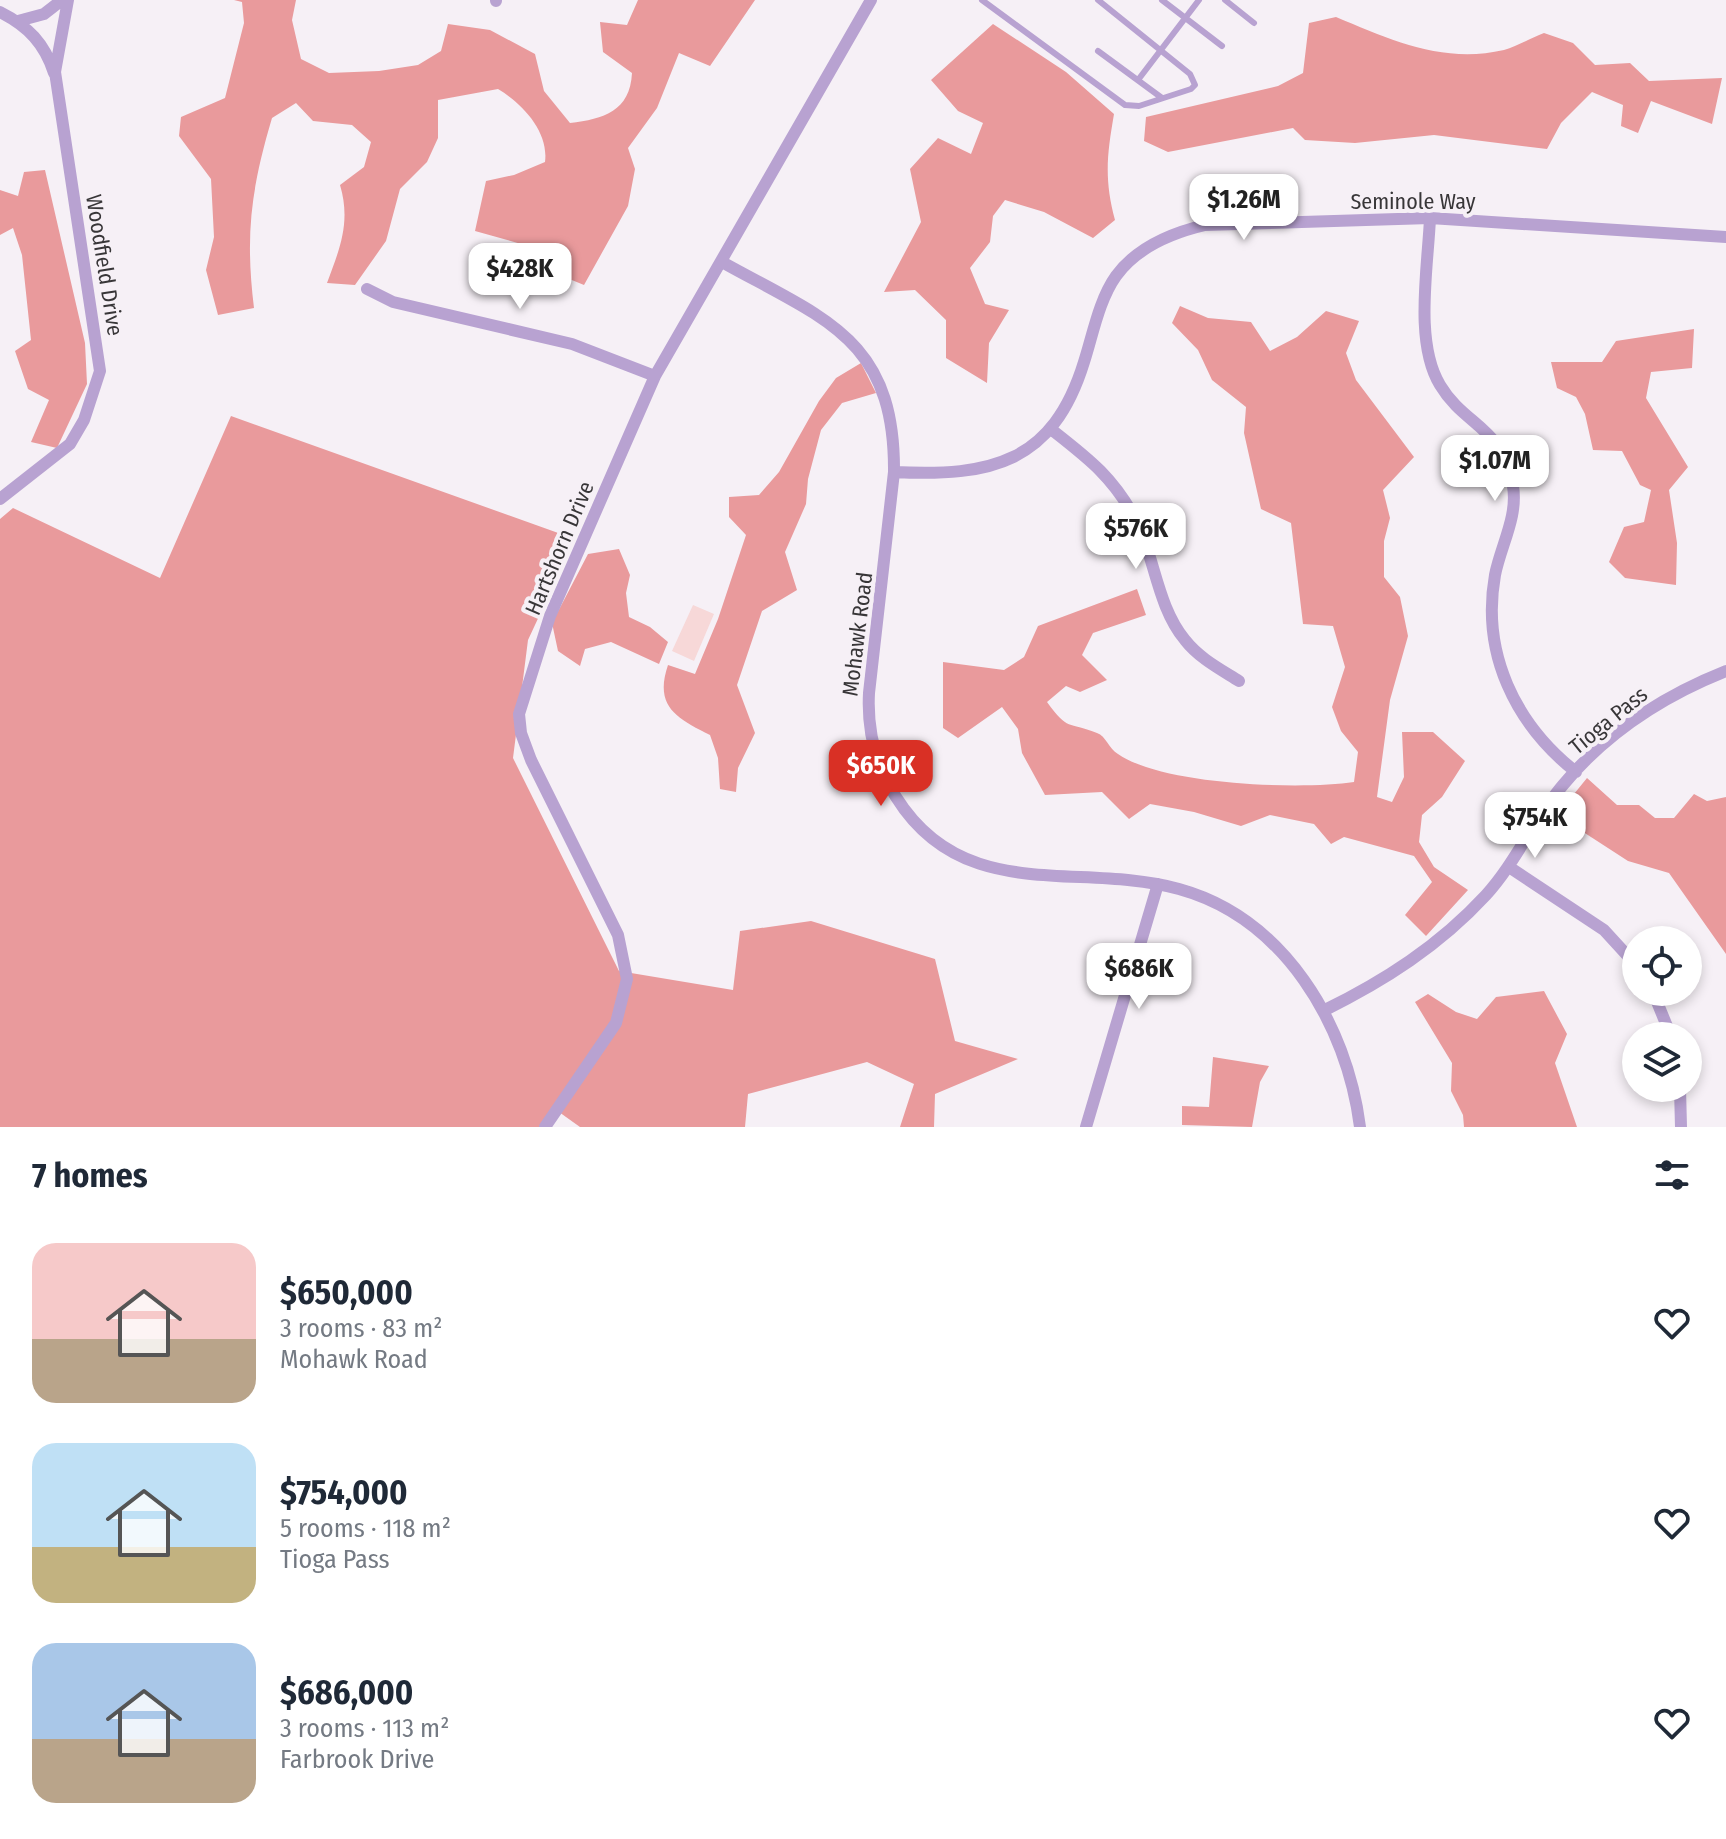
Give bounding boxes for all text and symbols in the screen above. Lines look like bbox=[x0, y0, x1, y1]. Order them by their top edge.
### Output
pin: $1.26M bbox=[1179, 174, 1309, 242]
text: $1.26M bbox=[1207, 184, 1281, 215]
street label: Seminole Way bbox=[1350, 188, 1476, 215]
street label: Woodfield Drive bbox=[80, 192, 129, 338]
pin: $428K bbox=[464, 243, 576, 311]
text: $428K bbox=[487, 253, 553, 284]
pin: $1.07M bbox=[1430, 435, 1560, 503]
text: $1.07M bbox=[1459, 445, 1531, 476]
street label: Hartshorn Drive bbox=[519, 477, 600, 619]
pin: $576K bbox=[1080, 503, 1192, 571]
text: $576K bbox=[1104, 513, 1168, 544]
street label: Mohawk Road bbox=[836, 570, 879, 698]
street label: Tioga Pass bbox=[1564, 681, 1653, 760]
pin: $650K bbox=[825, 740, 937, 808]
text: $650K bbox=[847, 750, 915, 781]
pin: $754K bbox=[1479, 792, 1591, 860]
text: $754K bbox=[1503, 802, 1567, 833]
map controls bbox=[1622, 926, 1702, 1102]
button: locate bbox=[1622, 926, 1702, 1006]
pin: $686K bbox=[1083, 943, 1195, 1011]
text: $686K bbox=[1105, 953, 1173, 984]
button: layers bbox=[1622, 1022, 1702, 1102]
icon: filters bbox=[1650, 1153, 1694, 1197]
text: 7 homes bbox=[32, 1155, 148, 1196]
text: $650,000 bbox=[280, 1272, 413, 1313]
icon: home bbox=[96, 1275, 192, 1371]
icon: heart bbox=[1650, 1301, 1694, 1345]
text: 3 rooms · 83 m² bbox=[280, 1313, 442, 1344]
text: Mohawk Road bbox=[280, 1344, 428, 1375]
text: $754,000 bbox=[280, 1472, 408, 1513]
icon: home bbox=[96, 1475, 192, 1571]
icon: heart bbox=[1650, 1501, 1694, 1545]
text: 5 rooms · 118 m² bbox=[280, 1513, 451, 1544]
text: Tioga Pass bbox=[280, 1544, 390, 1575]
text: $686,000 bbox=[280, 1672, 413, 1713]
icon: home bbox=[96, 1675, 192, 1771]
icon: heart bbox=[1650, 1701, 1694, 1745]
text: 3 rooms · 113 m² bbox=[280, 1713, 449, 1744]
text: Farbrook Drive bbox=[280, 1744, 434, 1775]

